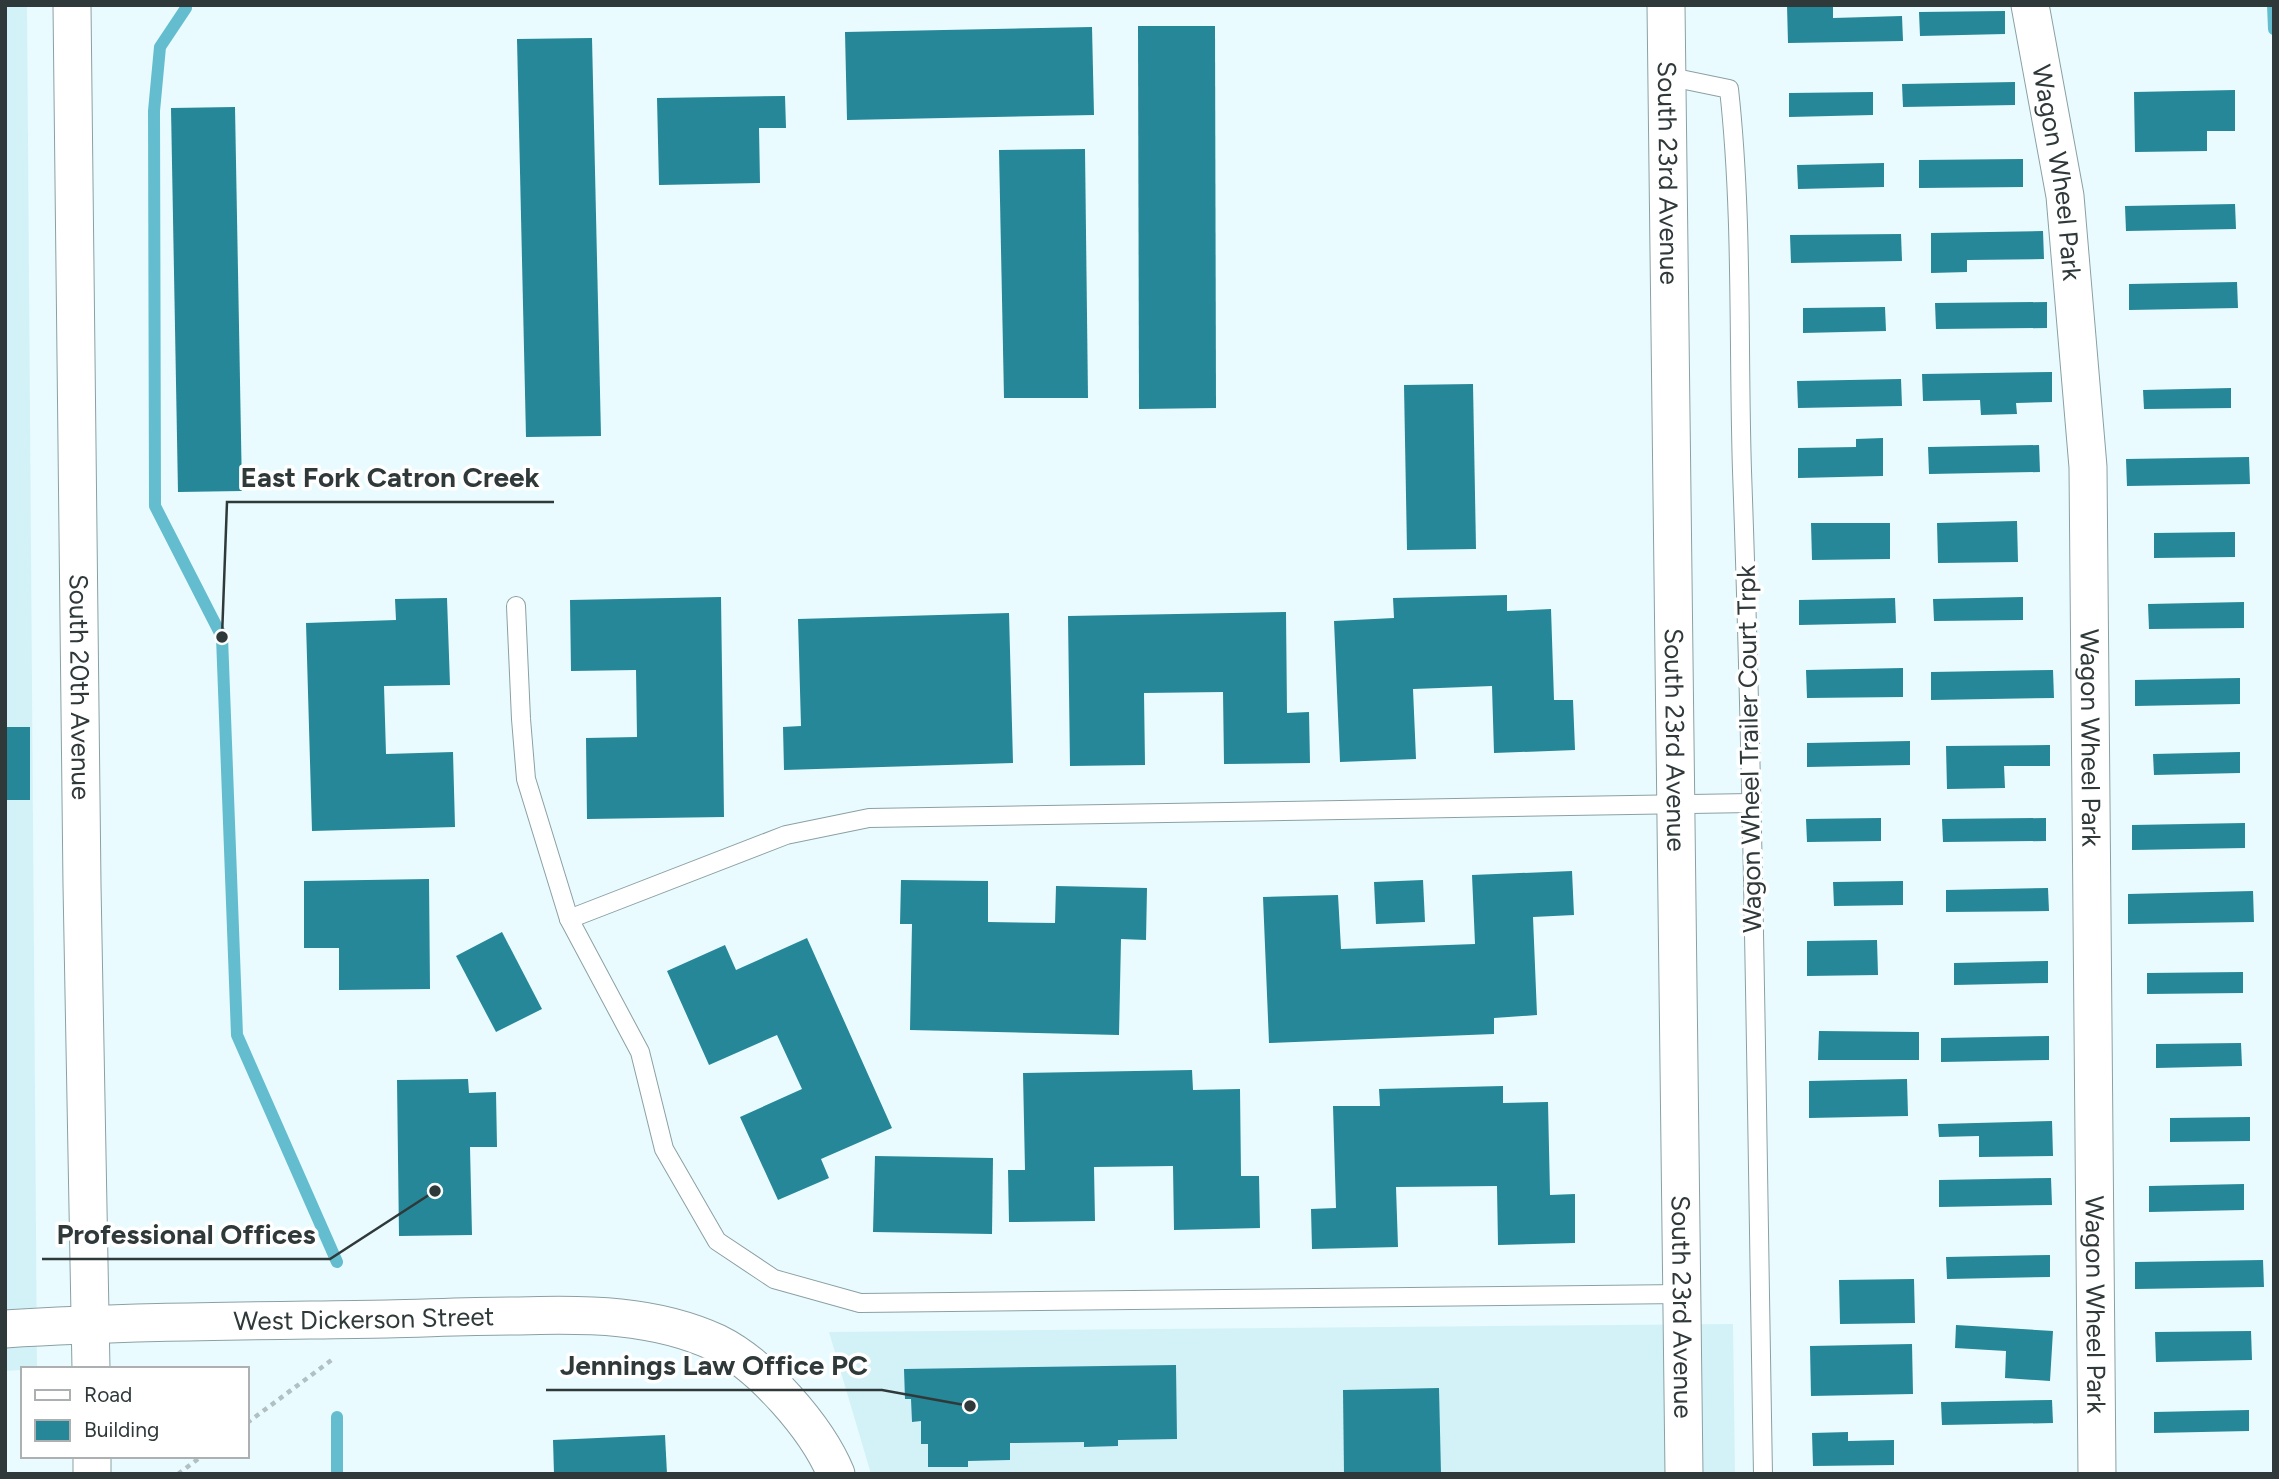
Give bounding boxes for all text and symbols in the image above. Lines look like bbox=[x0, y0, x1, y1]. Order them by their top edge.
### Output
street label: South 23rd Avenue bbox=[1651, 61, 1685, 285]
street label: Wagon Wheel Park bbox=[2025, 62, 2088, 282]
callout: East Fork Catron Creek bbox=[227, 453, 554, 502]
text: East Fork Catron Creek bbox=[240, 460, 540, 494]
street label: Wagon Wheel Trailer Court Trpk bbox=[1730, 564, 1768, 933]
street label: South 20th Avenue bbox=[62, 574, 97, 800]
street label: South 23rd Avenue bbox=[1658, 628, 1692, 852]
street label: Wagon Wheel Park bbox=[2073, 629, 2107, 847]
street label: South 23rd Avenue bbox=[1665, 1195, 1699, 1419]
street label: Wagon Wheel Park bbox=[2079, 1196, 2112, 1414]
callout: Professional Offices bbox=[42, 1210, 330, 1259]
text: Professional Offices bbox=[56, 1217, 316, 1251]
street label: West Dickerson Street bbox=[233, 1300, 495, 1337]
callout: Jennings Law Office PC bbox=[546, 1341, 882, 1390]
text: Jennings Law Office PC bbox=[560, 1348, 868, 1382]
legend bbox=[21, 1367, 248, 1458]
text: Road bbox=[84, 1382, 132, 1407]
text: Building bbox=[84, 1417, 159, 1442]

